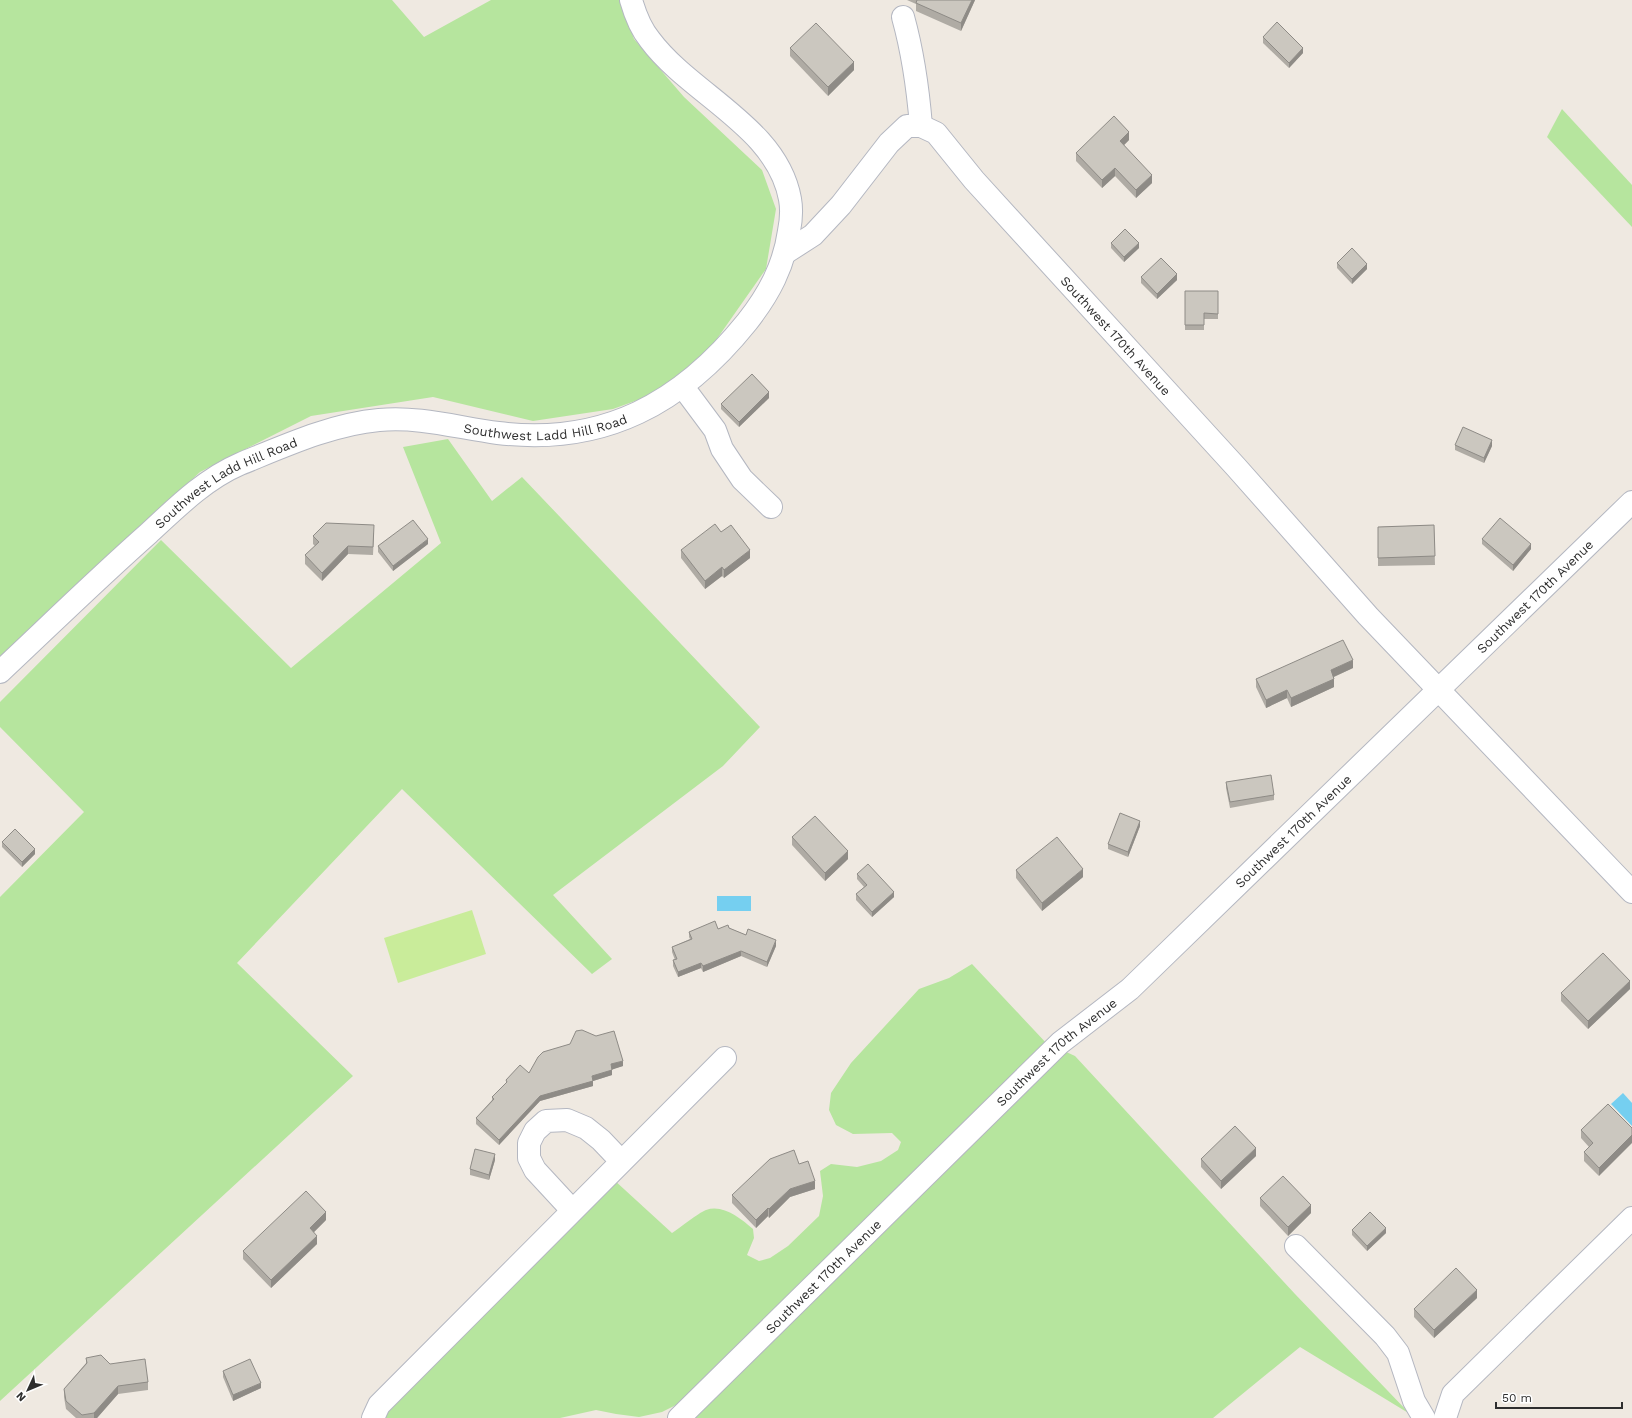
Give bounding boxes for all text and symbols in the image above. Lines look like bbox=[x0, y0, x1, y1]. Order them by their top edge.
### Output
street label: Southwest 170th Avenue bbox=[1057, 273, 1174, 398]
street label: Southwest Ladd Hill Road bbox=[462, 411, 629, 443]
street label: Southwest Ladd Hill Road bbox=[152, 435, 299, 532]
street label: Southwest 170th Avenue bbox=[1474, 537, 1596, 656]
street label: Southwest 170th Avenue bbox=[1232, 772, 1354, 891]
street label: Southwest 170th Avenue bbox=[993, 995, 1120, 1109]
street label: Southwest 170th Avenue bbox=[762, 1217, 884, 1337]
north arrow bbox=[8, 1370, 48, 1410]
scale bar bbox=[1496, 1384, 1622, 1410]
text: N bbox=[14, 1389, 29, 1404]
text: 50 m bbox=[1502, 1391, 1532, 1405]

